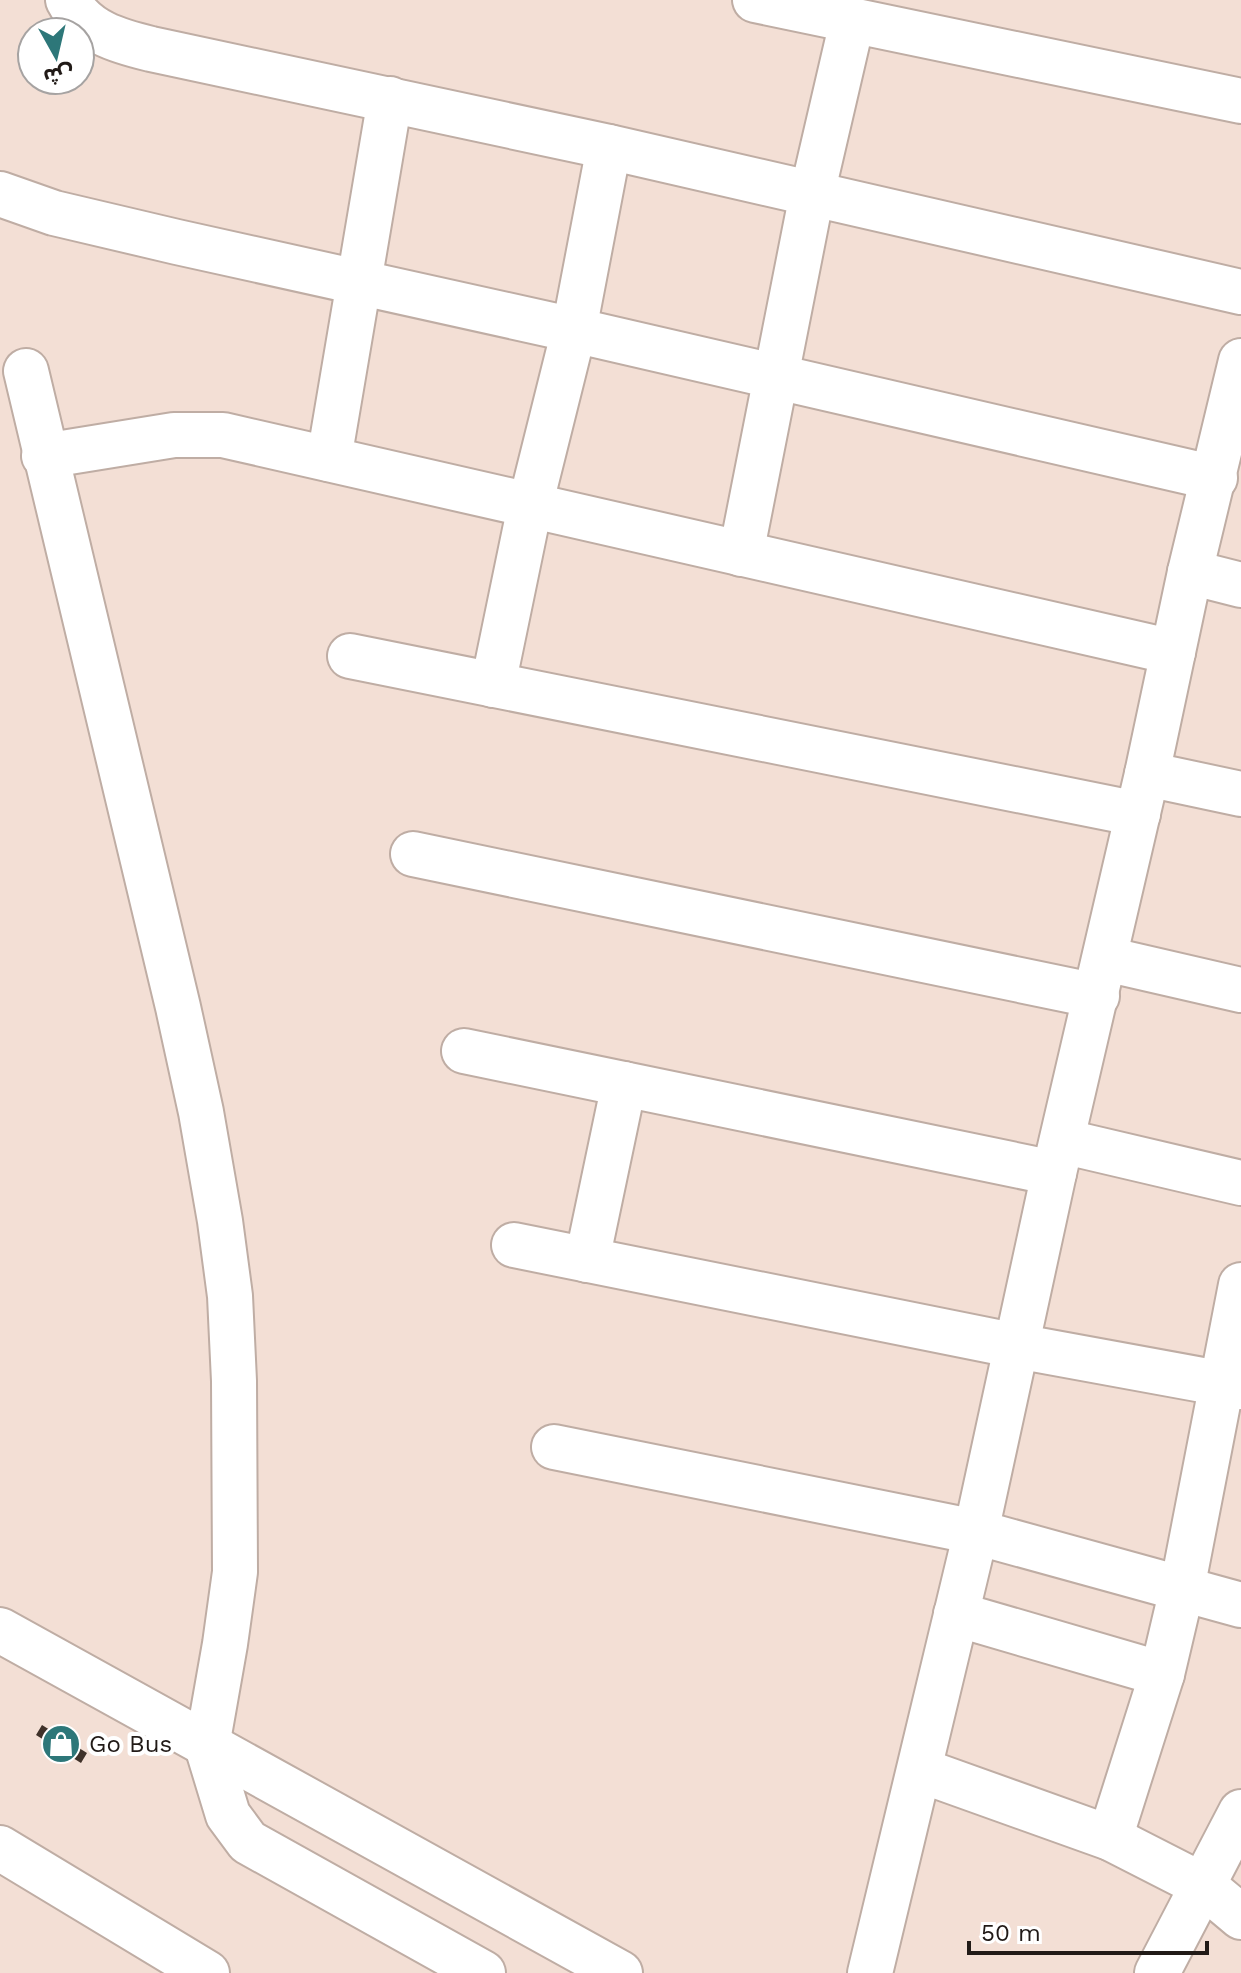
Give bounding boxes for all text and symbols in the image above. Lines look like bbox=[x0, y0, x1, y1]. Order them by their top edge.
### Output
north arrow bbox=[16, 16, 96, 96]
text: ش bbox=[42, 61, 75, 90]
shop icon: Go Bus bbox=[40, 1723, 82, 1765]
place label: Go Bus bbox=[89, 1730, 172, 1758]
scale bar bbox=[969, 1905, 1207, 1955]
text: 50 m bbox=[981, 1919, 1041, 1947]

